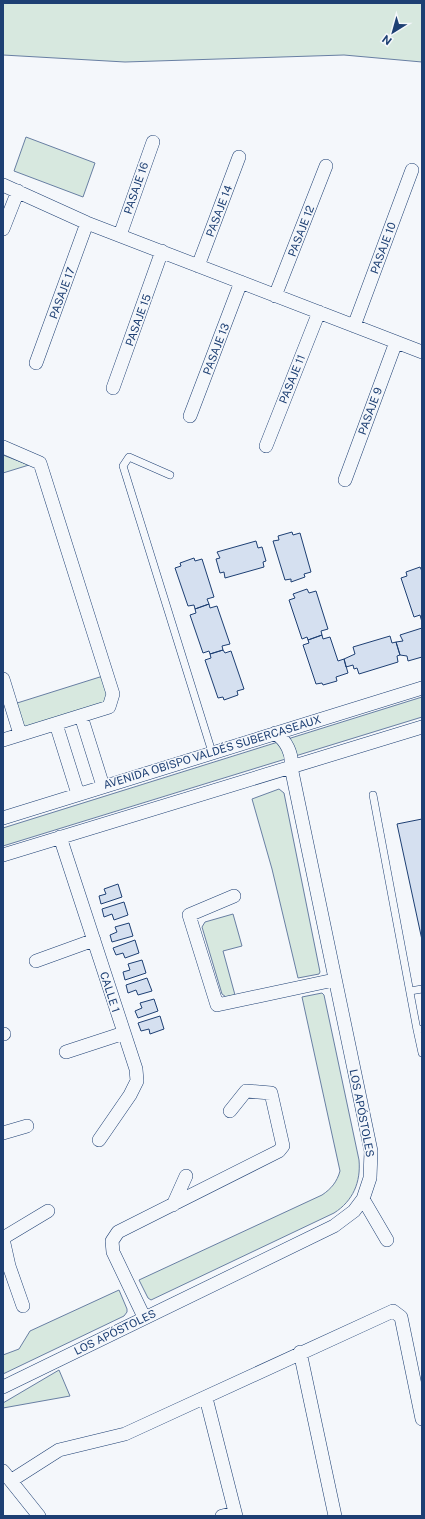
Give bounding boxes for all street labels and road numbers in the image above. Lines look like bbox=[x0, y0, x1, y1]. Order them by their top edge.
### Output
street label: PASAJE 16 bbox=[122, 160, 151, 216]
street label: PASAJE 14 bbox=[204, 183, 234, 238]
street label: PASAJE 12 bbox=[286, 203, 316, 258]
street label: PASAJE 10 bbox=[368, 220, 398, 275]
street label: PASAJE 17 bbox=[47, 265, 77, 320]
street label: PASAJE 15 bbox=[123, 292, 153, 348]
street label: PASAJE 13 bbox=[201, 321, 231, 376]
street label: PASAJE 11 bbox=[277, 353, 307, 405]
street label: PASAJE 9 bbox=[356, 385, 384, 436]
street label: AVENIDA OBISPO VALDÉS SUBERCASEAUX bbox=[101, 712, 323, 791]
street label: CALLE 1 bbox=[98, 970, 122, 1014]
street label: LOS APÓSTOLES bbox=[348, 1068, 377, 1158]
street label: LOS APÓSTOLES bbox=[72, 1306, 158, 1357]

